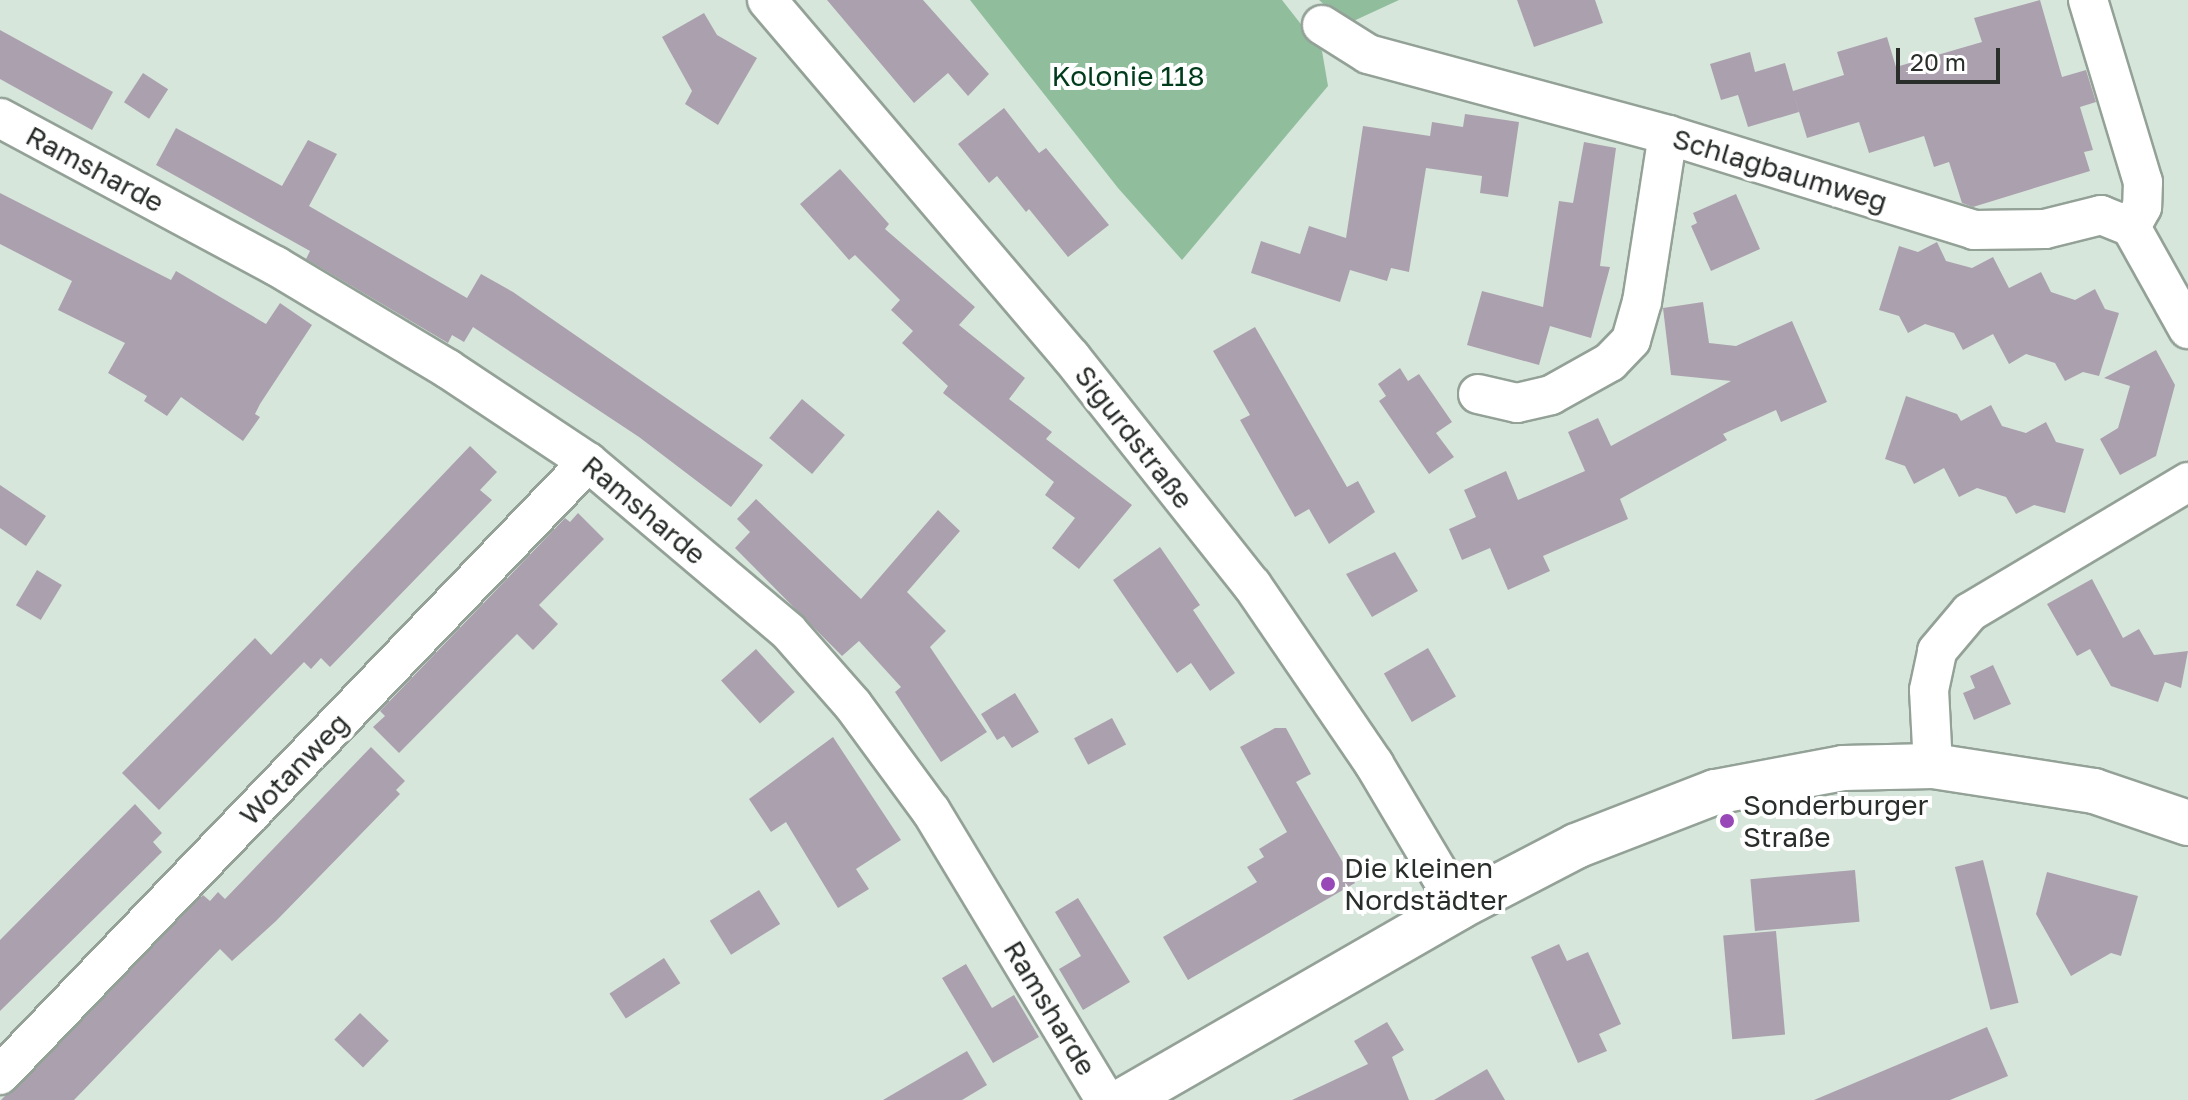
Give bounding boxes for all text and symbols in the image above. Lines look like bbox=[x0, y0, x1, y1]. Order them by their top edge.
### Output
scale bar bbox=[1900, 32, 2004, 82]
text: 20 m bbox=[1910, 47, 1966, 76]
park label: Kolonie 118 bbox=[1051, 59, 1205, 93]
street label: Ramsharde bbox=[20, 119, 170, 219]
street label: Schlagbaumweg bbox=[1669, 121, 1891, 219]
street label: Sigurdstraße bbox=[1068, 359, 1200, 515]
street label: Ramsharde bbox=[575, 448, 713, 572]
street label: Wotanweg bbox=[232, 706, 356, 832]
place label: Sonderburger Straße bbox=[1743, 788, 1928, 854]
marker: Sonderburger Straße bbox=[1718, 812, 1736, 830]
place label: Die kleinen Nordstädter bbox=[1344, 851, 1507, 917]
marker: Die kleinen Nordstädter bbox=[1319, 875, 1337, 893]
street label: Ramsharde bbox=[997, 934, 1103, 1082]

